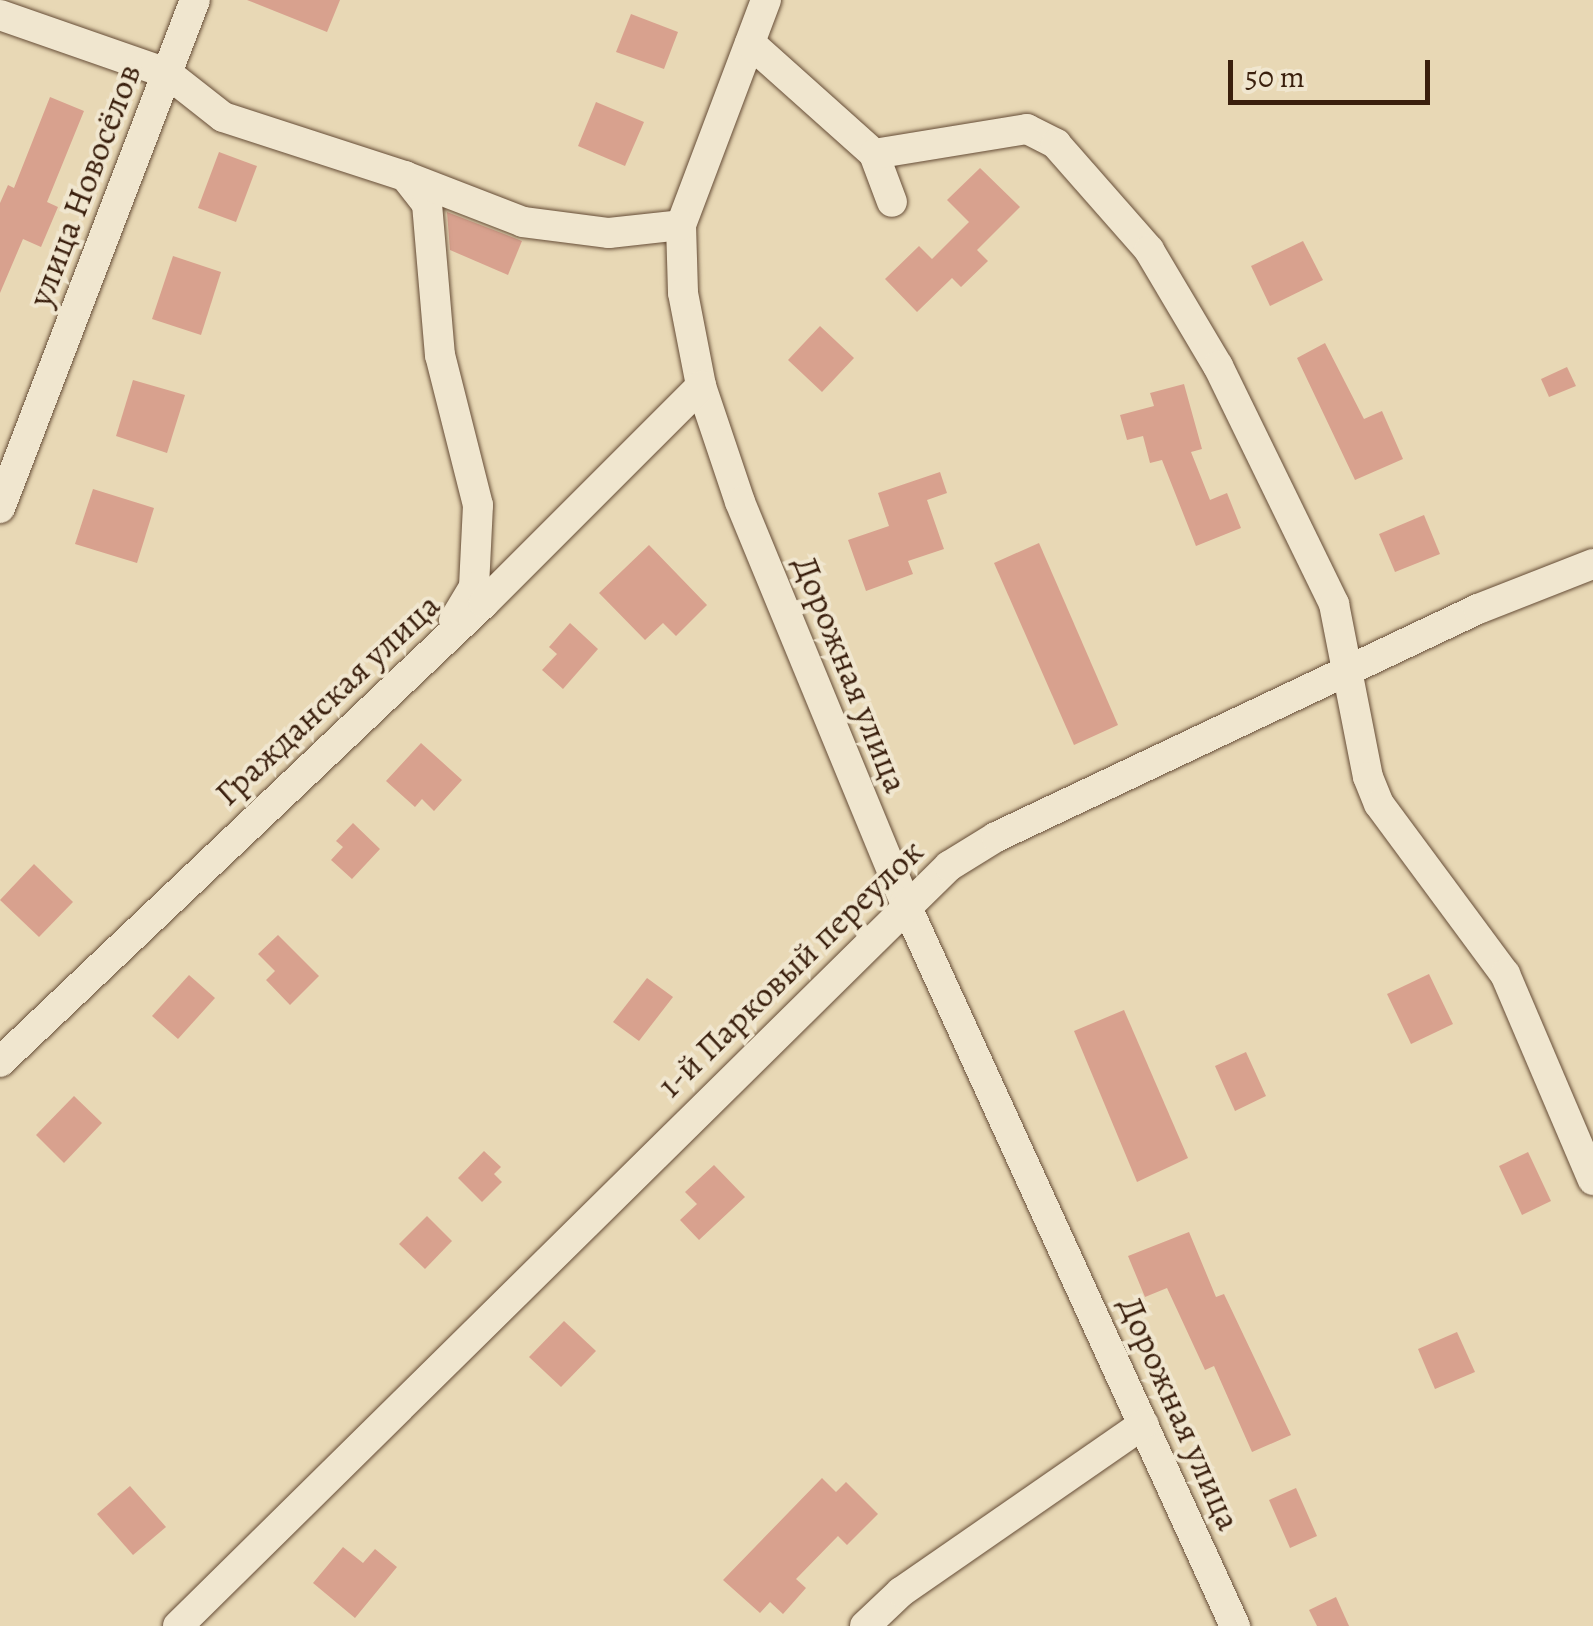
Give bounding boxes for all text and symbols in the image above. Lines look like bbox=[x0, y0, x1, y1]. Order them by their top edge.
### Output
scale bar bbox=[1233, 40, 1436, 102]
text: 50 m bbox=[1245, 57, 1305, 97]
street label: улица Новосёлов bbox=[18, 58, 150, 312]
street label: Дорожная улица bbox=[784, 550, 918, 798]
street label: Гражданская улица bbox=[206, 584, 448, 814]
street label: 1-й Парковый переулок bbox=[648, 830, 932, 1106]
street label: Дорожная улица bbox=[1110, 1290, 1250, 1536]

